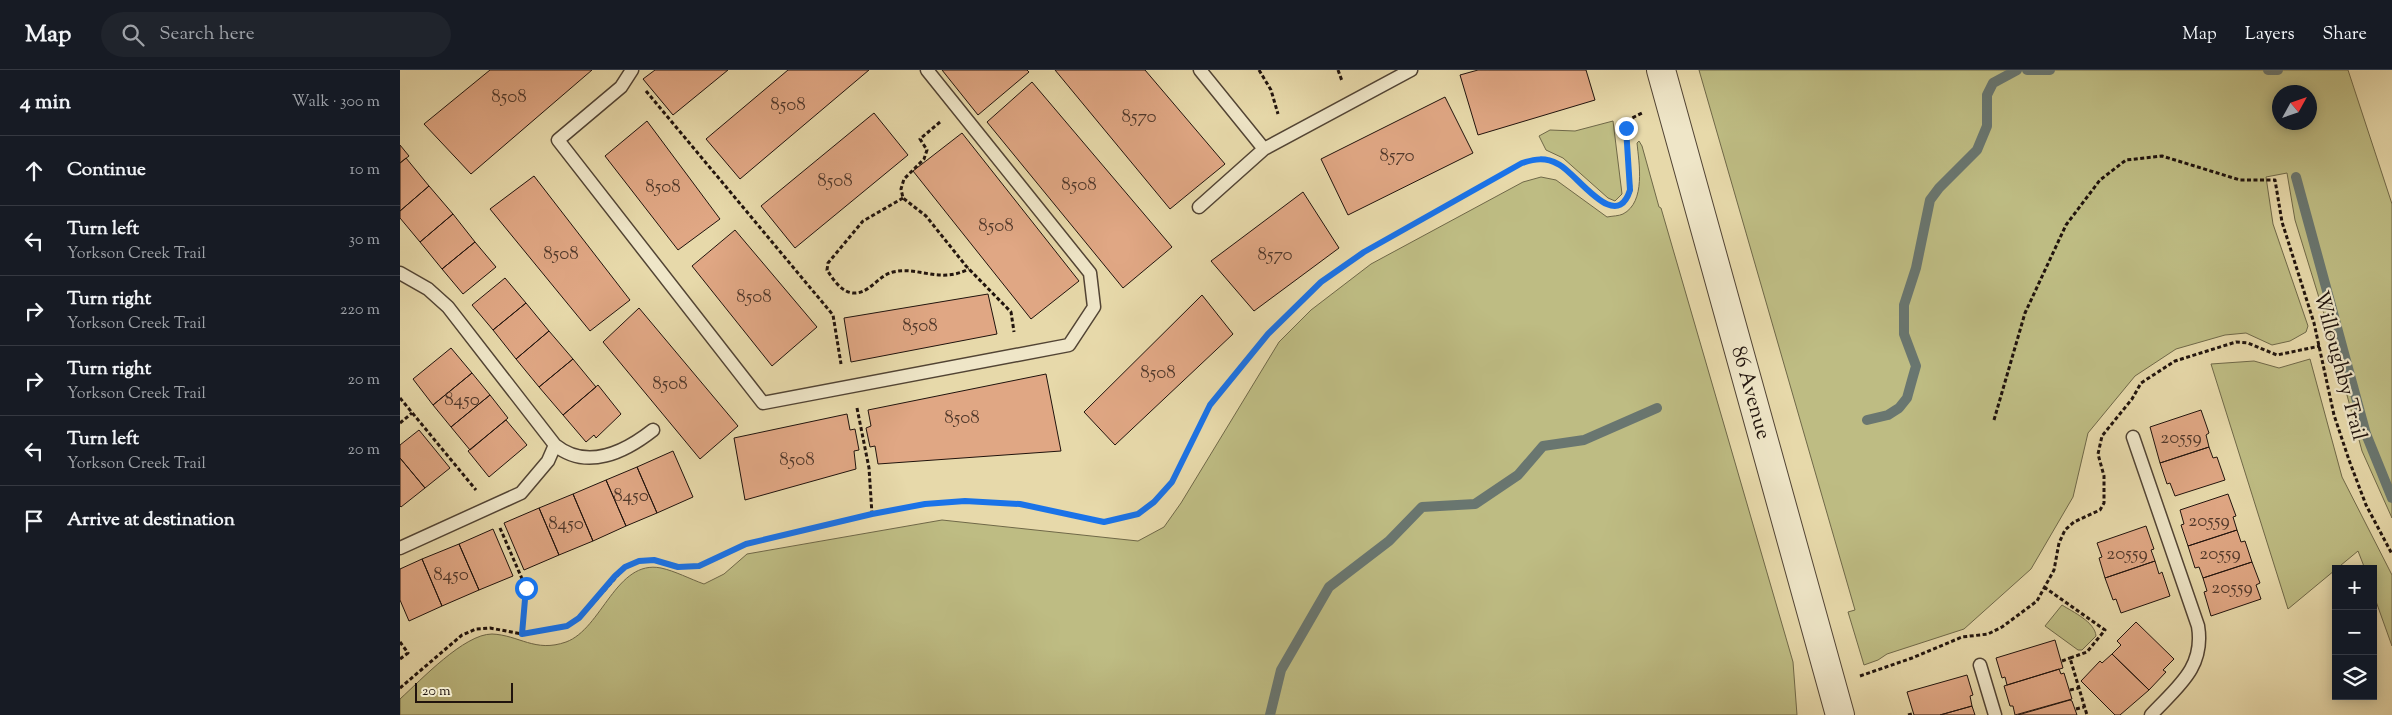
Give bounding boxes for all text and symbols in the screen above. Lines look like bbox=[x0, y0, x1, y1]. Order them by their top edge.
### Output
search box bbox=[101, 12, 451, 57]
text: Map bbox=[25, 18, 71, 52]
icon: search bbox=[119, 21, 147, 49]
text: Search here bbox=[159, 21, 255, 48]
text: Map bbox=[2182, 22, 2217, 48]
text: Layers bbox=[2245, 22, 2295, 48]
text: Share bbox=[2323, 22, 2367, 48]
house number: 8508 bbox=[491, 84, 527, 111]
north arrow bbox=[2272, 85, 2317, 130]
text: 4 min bbox=[20, 88, 71, 118]
text: Walk · 300 m bbox=[292, 91, 380, 114]
house number: 8508 bbox=[770, 92, 806, 119]
house number: 8570 bbox=[1121, 104, 1157, 131]
route end bbox=[1615, 117, 1638, 140]
house number: 8570 bbox=[1379, 143, 1415, 170]
icon: ahead bbox=[20, 157, 48, 185]
text: Continue bbox=[67, 157, 146, 184]
text: 10 m bbox=[350, 159, 380, 182]
house number: 8508 bbox=[817, 168, 853, 195]
house number: 8508 bbox=[1061, 172, 1097, 199]
house number: 8508 bbox=[645, 174, 681, 201]
house number: 8508 bbox=[978, 213, 1014, 240]
text: Turn left bbox=[67, 216, 139, 243]
icon: left bbox=[20, 227, 48, 255]
text: 30 m bbox=[349, 229, 380, 252]
house number: 8508 bbox=[543, 241, 579, 268]
house number: 8570 bbox=[1257, 242, 1293, 269]
text: Yorkson Creek Trail bbox=[67, 243, 206, 266]
house number: 8508 bbox=[736, 284, 772, 311]
text: Turn right bbox=[67, 286, 151, 313]
street label: Willoughby Trail bbox=[2305, 288, 2373, 444]
icon: right bbox=[20, 297, 48, 325]
text: 220 m bbox=[340, 299, 380, 322]
text: Yorkson Creek Trail bbox=[67, 313, 206, 336]
house number: 8508 bbox=[902, 313, 938, 340]
street label: 86 Avenue bbox=[1722, 343, 1778, 443]
text: Turn right bbox=[67, 356, 151, 383]
house number: 8508 bbox=[1140, 360, 1176, 387]
icon: right bbox=[20, 367, 48, 395]
text: 20 m bbox=[347, 369, 380, 392]
house number: 8508 bbox=[652, 371, 688, 398]
text: Yorkson Creek Trail bbox=[67, 383, 206, 406]
house number: 8450 bbox=[444, 387, 480, 414]
house number: 8508 bbox=[944, 405, 980, 432]
house number: 20559 bbox=[2160, 425, 2202, 452]
text: Turn left bbox=[67, 426, 139, 453]
icon: left bbox=[20, 437, 48, 465]
text: 20 m bbox=[347, 439, 380, 462]
house number: 8508 bbox=[779, 447, 815, 474]
text: Yorkson Creek Trail bbox=[67, 453, 206, 476]
house number: 8450 bbox=[613, 483, 649, 510]
icon: arrive bbox=[20, 507, 48, 535]
text: Arrive at destination bbox=[67, 507, 235, 534]
house number: 20559 bbox=[2188, 508, 2230, 535]
house number: 8450 bbox=[548, 511, 584, 538]
house number: 20559 bbox=[2106, 541, 2148, 568]
house number: 20559 bbox=[2199, 541, 2241, 568]
house number: 8450 bbox=[433, 562, 469, 589]
map controls bbox=[2332, 565, 2377, 700]
button: + bbox=[2332, 565, 2377, 610]
house number: 20559 bbox=[2211, 575, 2253, 602]
route start bbox=[515, 577, 538, 600]
button: − bbox=[2332, 610, 2377, 655]
button: layers bbox=[2332, 655, 2377, 700]
scale bar bbox=[415, 680, 512, 703]
text: 20 m bbox=[422, 682, 451, 702]

